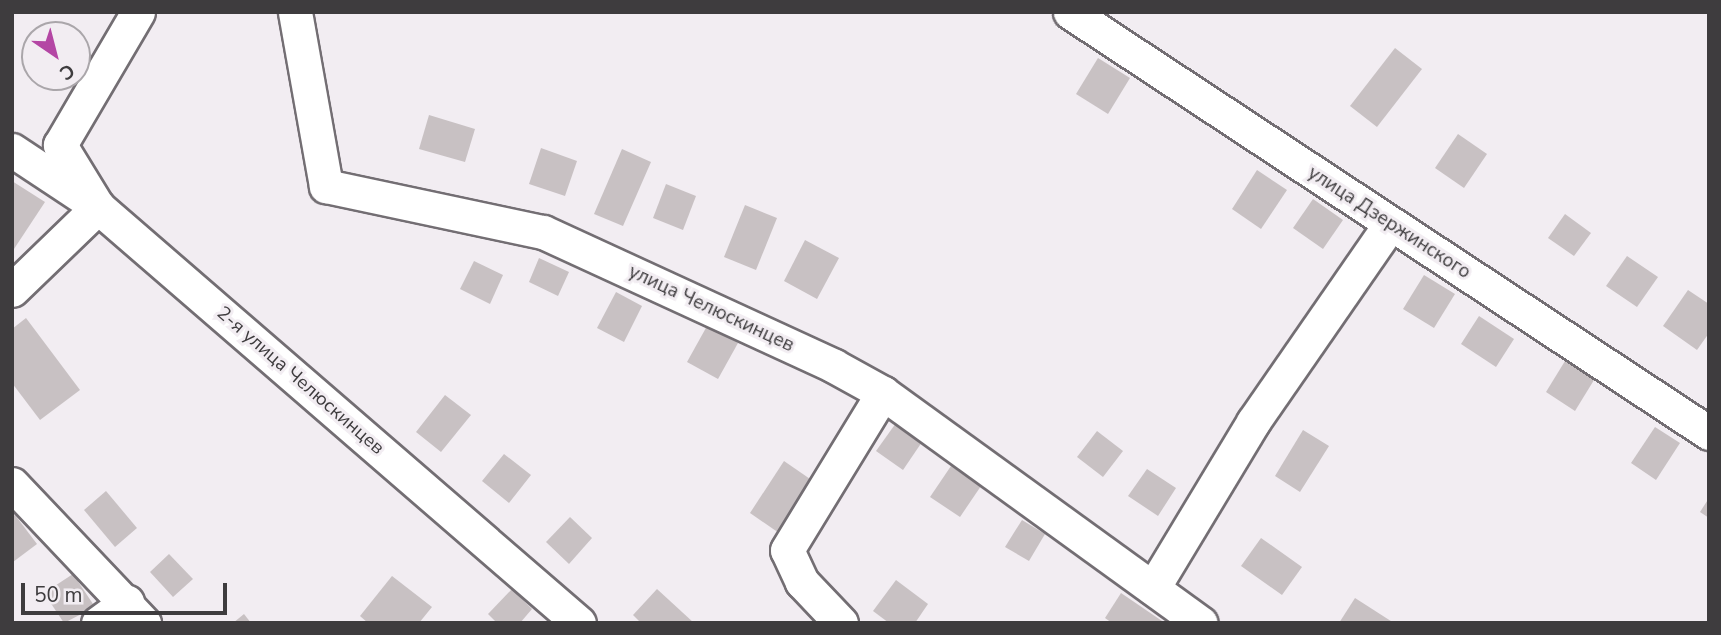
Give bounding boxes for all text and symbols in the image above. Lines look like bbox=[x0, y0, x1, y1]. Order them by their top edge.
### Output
north arrow bbox=[21, 21, 91, 91]
text: С bbox=[54, 57, 80, 86]
street label: улица Дзержинского bbox=[1303, 162, 1475, 284]
street label: улица Челюскинцев bbox=[625, 261, 797, 357]
street label: 2-я улица Челюскинцев bbox=[212, 302, 388, 460]
scale bar bbox=[24, 568, 231, 612]
text: 50 m bbox=[34, 581, 83, 609]

